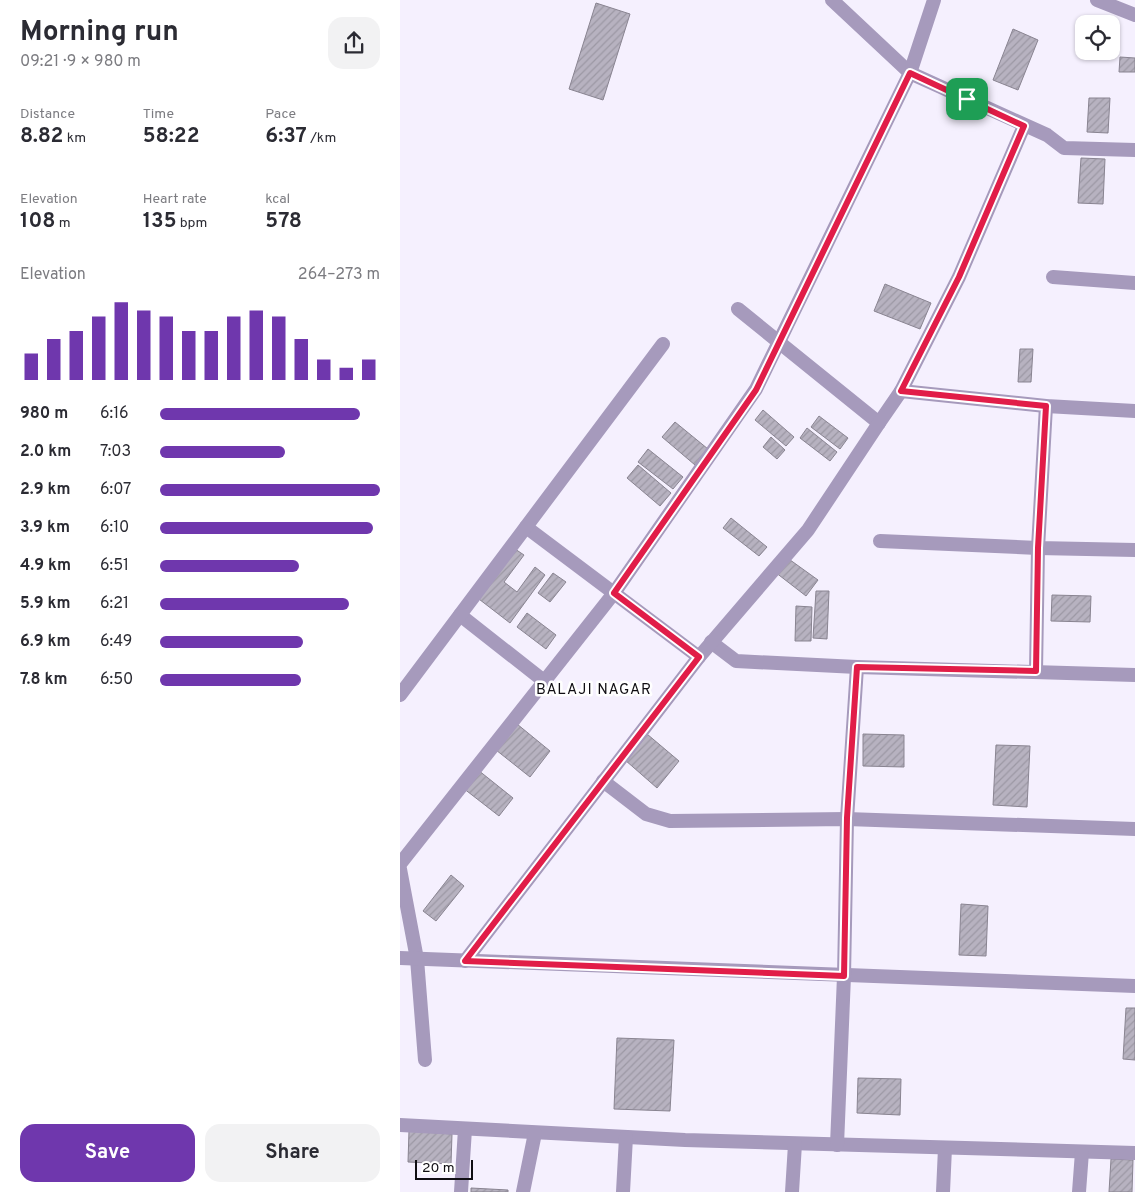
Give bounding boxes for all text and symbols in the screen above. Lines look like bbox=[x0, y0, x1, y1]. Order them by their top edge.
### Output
text: Morning run bbox=[20, 15, 179, 51]
map controls bbox=[1075, 15, 1120, 60]
button: locate bbox=[1075, 15, 1120, 60]
button: share bbox=[328, 17, 380, 69]
text: 09:21 · 9 × 980 m bbox=[20, 52, 141, 72]
pin bbox=[946, 78, 988, 120]
icon: arrive bbox=[953, 85, 981, 113]
text: Distance bbox=[20, 106, 75, 123]
text: Time bbox=[143, 106, 174, 123]
text: Pace bbox=[265, 106, 296, 123]
text: 8.82 bbox=[20, 123, 63, 150]
text: 58:22 bbox=[143, 123, 199, 150]
text: 6:37 bbox=[265, 123, 307, 150]
text: km bbox=[63, 130, 86, 147]
text: /km bbox=[307, 130, 336, 147]
text: Elevation bbox=[20, 191, 78, 208]
text: Heart rate bbox=[143, 191, 207, 208]
text: kcal bbox=[265, 191, 290, 208]
text: 108 bbox=[20, 208, 55, 235]
text: 135 bbox=[143, 208, 176, 235]
text: 578 bbox=[265, 208, 302, 235]
text: m bbox=[55, 215, 71, 232]
text: bpm bbox=[176, 215, 207, 232]
text: Elevation bbox=[20, 265, 86, 285]
text: 264–273 m bbox=[298, 265, 380, 285]
text: 980 m bbox=[20, 404, 68, 424]
text: 6:16 bbox=[100, 404, 129, 424]
text: 2.0 km bbox=[20, 442, 71, 462]
text: 7:03 bbox=[100, 442, 131, 462]
text: 2.9 km bbox=[20, 480, 71, 500]
text: 6:07 bbox=[100, 480, 131, 500]
text: 3.9 km bbox=[20, 518, 70, 538]
text: 6:10 bbox=[100, 518, 129, 538]
text: 4.9 km bbox=[20, 556, 71, 576]
text: 6:51 bbox=[100, 556, 129, 576]
text: 5.9 km bbox=[20, 594, 70, 614]
text: 6:21 bbox=[100, 594, 129, 614]
text: 6.9 km bbox=[20, 632, 71, 652]
text: 6:49 bbox=[100, 632, 132, 652]
text: 7.8 km bbox=[20, 670, 68, 690]
text: 6:50 bbox=[100, 670, 133, 690]
district label: BALAJI NAGAR bbox=[536, 681, 652, 700]
button: Save bbox=[20, 1124, 195, 1182]
button: Share bbox=[205, 1124, 380, 1182]
scale bar bbox=[415, 1157, 472, 1180]
text: 20 m bbox=[422, 1160, 455, 1177]

